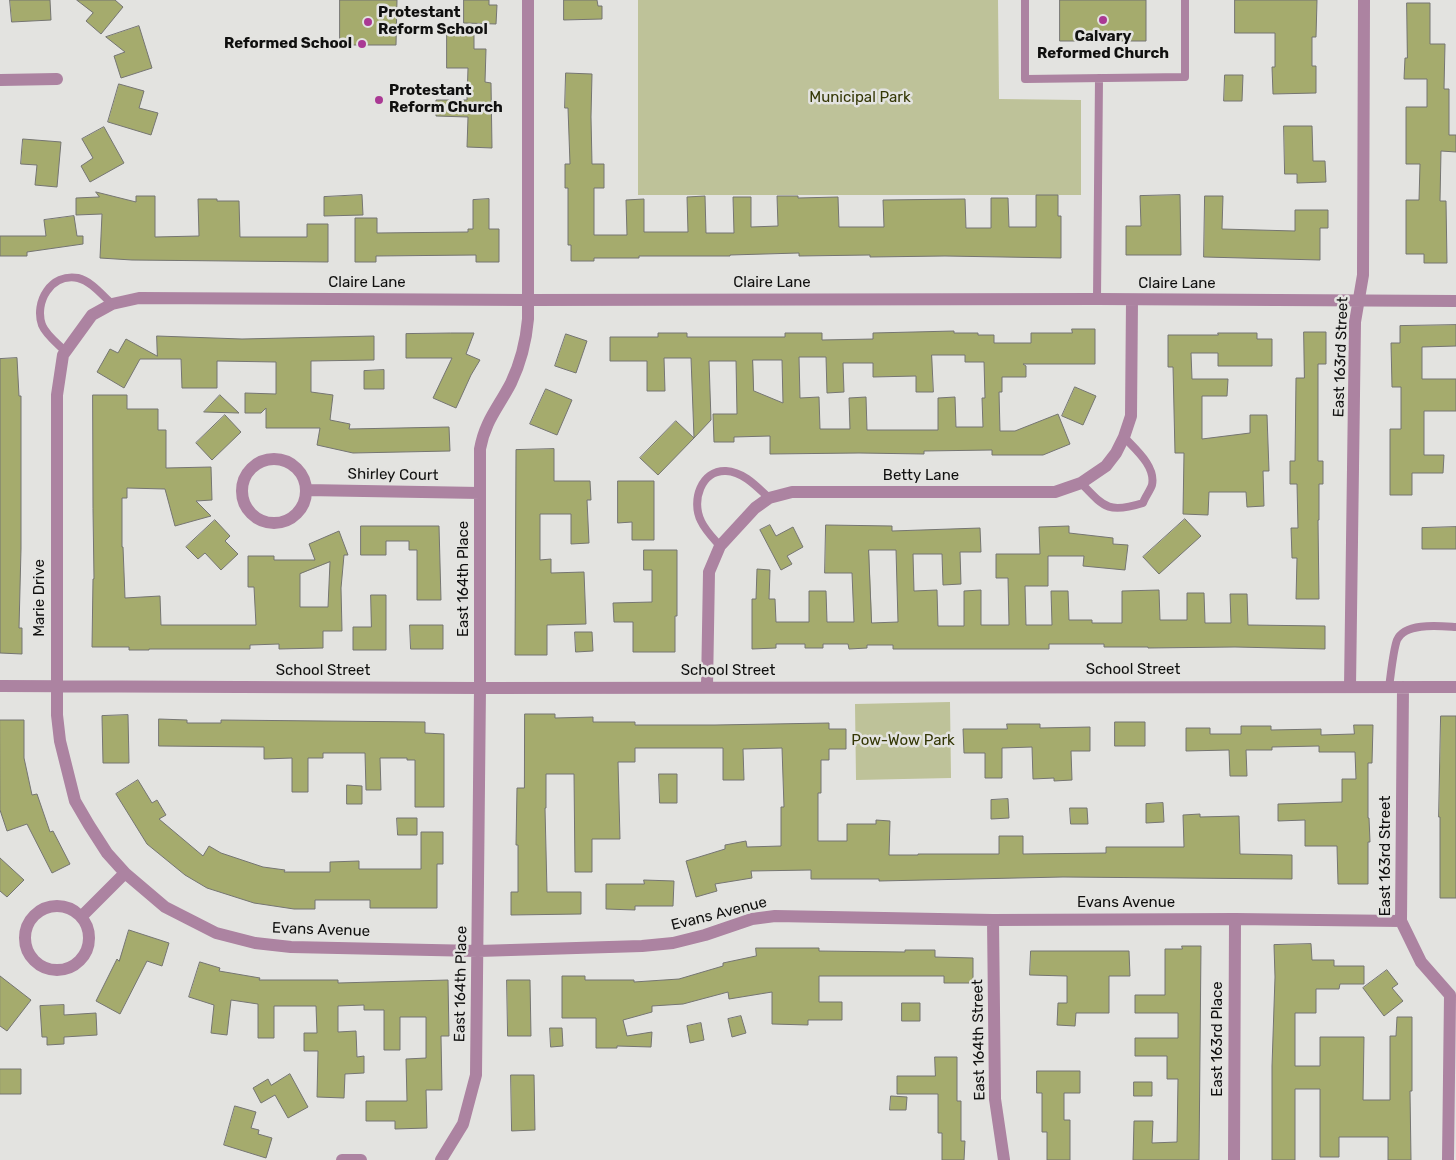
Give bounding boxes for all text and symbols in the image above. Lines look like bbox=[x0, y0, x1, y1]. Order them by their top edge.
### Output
place label: Protestant Reform School bbox=[378, 4, 488, 39]
marker: Calvary Reformed Church bbox=[1097, 14, 1109, 26]
marker: Protestant Reform School bbox=[362, 16, 374, 28]
place label: Calvary Reformed Church bbox=[1037, 28, 1169, 63]
place label: Reformed School bbox=[224, 35, 352, 53]
marker: Reformed School bbox=[356, 38, 368, 50]
place label: Protestant Reform Church bbox=[389, 82, 503, 117]
park label: Municipal Park bbox=[809, 89, 911, 107]
marker: Protestant Reform Church bbox=[373, 94, 385, 106]
street label: Claire Lane bbox=[328, 274, 406, 292]
street label: Claire Lane bbox=[733, 274, 811, 292]
street label: Claire Lane bbox=[1138, 275, 1216, 293]
street label: East 163rd Street bbox=[1330, 296, 1352, 418]
street label: Shirley Court bbox=[348, 465, 438, 485]
street label: Betty Lane bbox=[883, 467, 959, 485]
street label: East 164th Place bbox=[455, 521, 473, 637]
street label: Marie Drive bbox=[31, 559, 49, 637]
street label: School Street bbox=[1086, 661, 1180, 679]
street label: School Street bbox=[276, 662, 370, 680]
street label: School Street bbox=[681, 662, 775, 680]
park label: Pow-Wow Park bbox=[851, 732, 955, 750]
street label: East 163rd Street bbox=[1377, 796, 1395, 916]
street label: Evans Avenue bbox=[669, 893, 769, 935]
street label: Evans Avenue bbox=[1077, 894, 1175, 912]
street label: Evans Avenue bbox=[272, 919, 370, 941]
street label: East 164th Place bbox=[451, 926, 471, 1042]
street label: East 164th Street bbox=[969, 979, 989, 1101]
street label: East 163rd Place bbox=[1209, 981, 1227, 1097]

